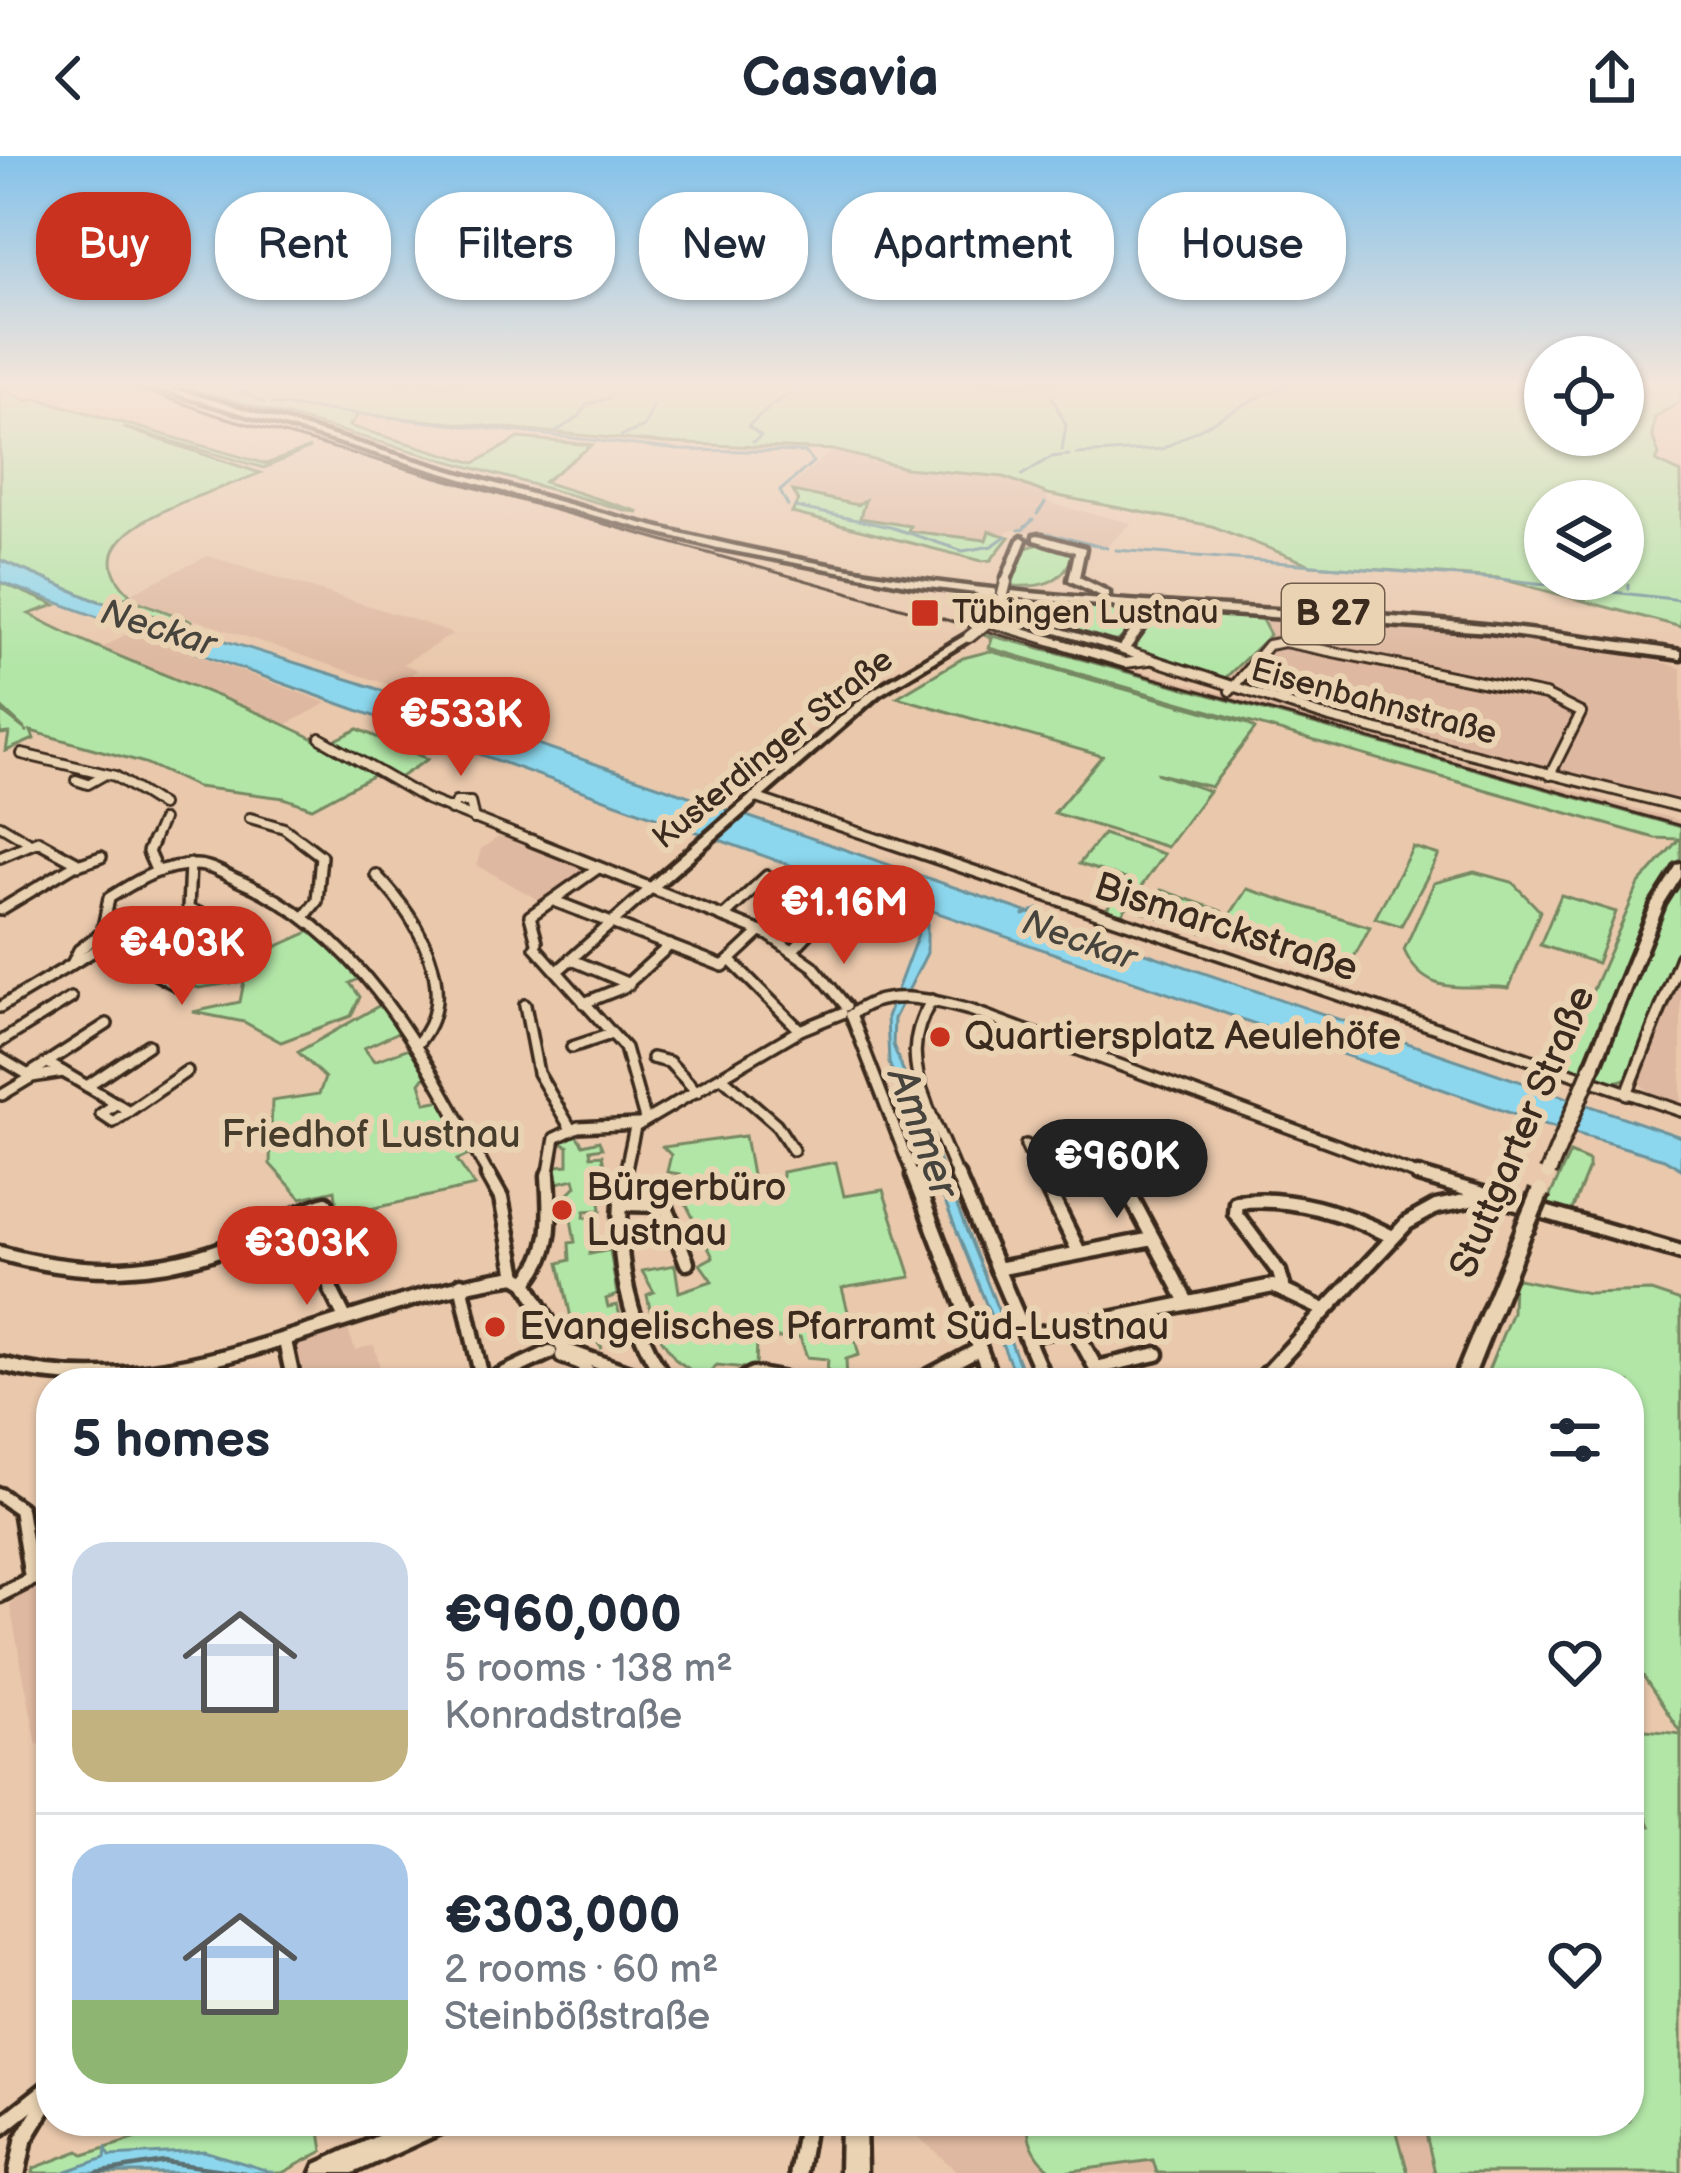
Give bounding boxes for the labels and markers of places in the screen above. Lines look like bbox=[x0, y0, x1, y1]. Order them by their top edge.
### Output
place label: Tübingen Lustnau bbox=[952, 593, 1219, 633]
marker: Tübingen Lustnau bbox=[909, 597, 941, 629]
pin: €533K bbox=[377, 677, 545, 779]
pin: €1.16M bbox=[746, 865, 942, 967]
pin: €403K bbox=[98, 906, 266, 1008]
place label: Quartiersplatz Aeulehöfe bbox=[964, 1014, 1401, 1061]
marker: Quartiersplatz Aeulehöfe bbox=[927, 1024, 953, 1050]
pin: €960K bbox=[1033, 1119, 1201, 1221]
place label: Bürgerbüro Lustnau bbox=[586, 1165, 787, 1257]
marker: Bürgerbüro Lustnau bbox=[549, 1197, 575, 1223]
pin: €303K bbox=[223, 1206, 391, 1308]
place label: Evangelisches Pfarramt Süd-Lustnau bbox=[519, 1304, 1169, 1351]
marker: Evangelisches Pfarramt Süd-Lustnau bbox=[482, 1314, 508, 1340]

